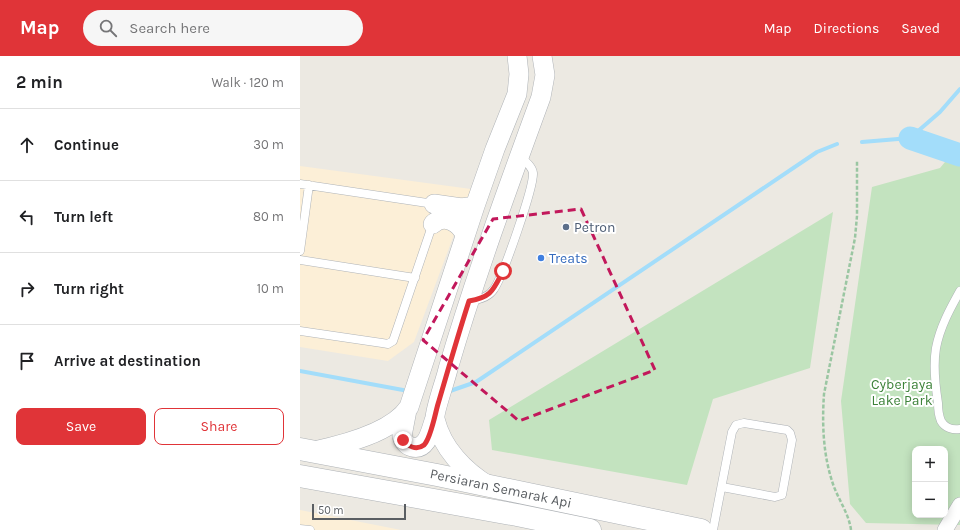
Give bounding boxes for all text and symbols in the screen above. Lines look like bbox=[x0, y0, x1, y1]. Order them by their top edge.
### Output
search box bbox=[83, 10, 363, 46]
text: Map bbox=[20, 17, 59, 39]
icon: search bbox=[97, 17, 119, 39]
text: Search here bbox=[129, 19, 210, 37]
text: Map bbox=[764, 20, 792, 37]
text: Directions bbox=[814, 20, 879, 37]
text: Saved bbox=[901, 20, 940, 37]
text: 2 min bbox=[16, 72, 63, 92]
text: Walk · 120 m bbox=[211, 75, 284, 90]
icon: ahead bbox=[16, 134, 38, 156]
text: Continue bbox=[54, 136, 119, 154]
text: 30 m bbox=[253, 137, 284, 152]
icon: left bbox=[16, 206, 38, 228]
text: Turn left bbox=[54, 208, 113, 226]
text: 80 m bbox=[253, 209, 284, 224]
place label: Petron bbox=[574, 219, 615, 236]
marker: Petron bbox=[561, 222, 571, 232]
place label: Treats bbox=[549, 250, 588, 267]
marker: Treats bbox=[536, 253, 546, 263]
route start bbox=[494, 262, 512, 280]
icon: right bbox=[16, 278, 38, 300]
text: Turn right bbox=[54, 280, 124, 298]
text: 10 m bbox=[257, 281, 284, 296]
icon: arrive bbox=[16, 350, 38, 372]
text: Arrive at destination bbox=[54, 352, 201, 370]
park label: Cyberjaya Lake Park bbox=[871, 376, 933, 409]
button: Save bbox=[16, 408, 146, 445]
button: Share bbox=[154, 408, 284, 445]
route end bbox=[394, 431, 412, 449]
map controls bbox=[912, 446, 948, 518]
button: + bbox=[912, 446, 948, 482]
street label: Persiaran Semarak Api bbox=[428, 465, 573, 512]
button: − bbox=[912, 482, 948, 518]
scale bar bbox=[312, 502, 406, 521]
text: 50 m bbox=[318, 504, 344, 517]

